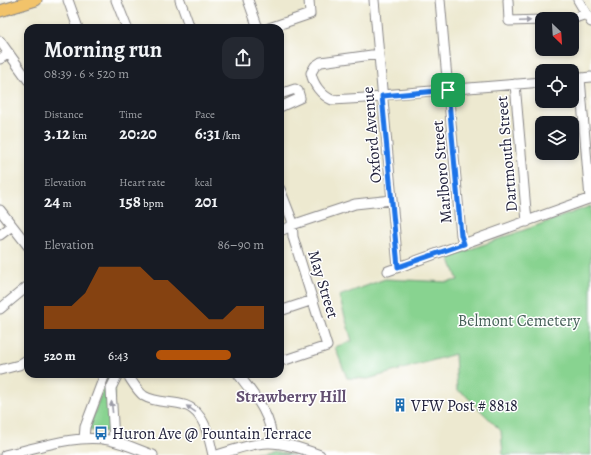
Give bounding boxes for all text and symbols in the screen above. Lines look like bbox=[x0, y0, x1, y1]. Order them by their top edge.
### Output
north arrow bbox=[535, 12, 579, 56]
map controls bbox=[535, 12, 579, 160]
one-way arrow bbox=[519, 18, 532, 24]
text: Morning run bbox=[44, 35, 162, 65]
button: share bbox=[222, 37, 264, 79]
button: locate bbox=[535, 64, 579, 108]
text: 08:39 · 6 × 520 m bbox=[44, 65, 129, 82]
pin bbox=[431, 73, 465, 107]
icon: arrive bbox=[437, 79, 459, 101]
street label: Oxford Avenue bbox=[357, 86, 387, 184]
street label: Dartmouth Street bbox=[491, 95, 523, 213]
text: Distance bbox=[44, 107, 83, 122]
text: Time bbox=[119, 107, 142, 122]
text: Pace bbox=[195, 107, 215, 122]
button: layers bbox=[535, 116, 579, 160]
street label: Marlboro Street bbox=[427, 119, 457, 224]
text: 3.12 bbox=[44, 122, 70, 145]
text: 20:20 bbox=[119, 122, 157, 145]
text: 6:31 bbox=[195, 122, 220, 145]
text: km bbox=[70, 128, 87, 143]
text: /km bbox=[220, 128, 240, 143]
text: Elevation bbox=[44, 175, 86, 190]
text: Heart rate bbox=[119, 175, 165, 190]
text: kcal bbox=[195, 175, 212, 190]
text: 24 bbox=[44, 190, 60, 213]
text: 158 bbox=[119, 190, 141, 213]
text: 201 bbox=[195, 190, 218, 213]
text: m bbox=[60, 196, 72, 211]
text: bpm bbox=[141, 196, 164, 211]
text: Elevation bbox=[44, 236, 94, 253]
text: 86–90 m bbox=[218, 236, 264, 253]
street label: May Street bbox=[302, 248, 344, 321]
park label: Belmont Cemetery bbox=[458, 310, 581, 332]
text: 520 m bbox=[44, 347, 76, 364]
text: 6:43 bbox=[108, 347, 128, 364]
district label: Strawberry Hill bbox=[236, 385, 347, 408]
place label: VFW Post # 8818 bbox=[410, 395, 518, 417]
building icon: VFW Post # 8818 bbox=[392, 397, 408, 413]
one-way arrow bbox=[109, 401, 116, 413]
one-way arrow bbox=[186, 405, 196, 413]
place label: Huron Ave @ Fountain Terrace bbox=[112, 423, 312, 445]
bus stop icon: Huron Ave @ Fountain Terrace bbox=[93, 425, 109, 441]

